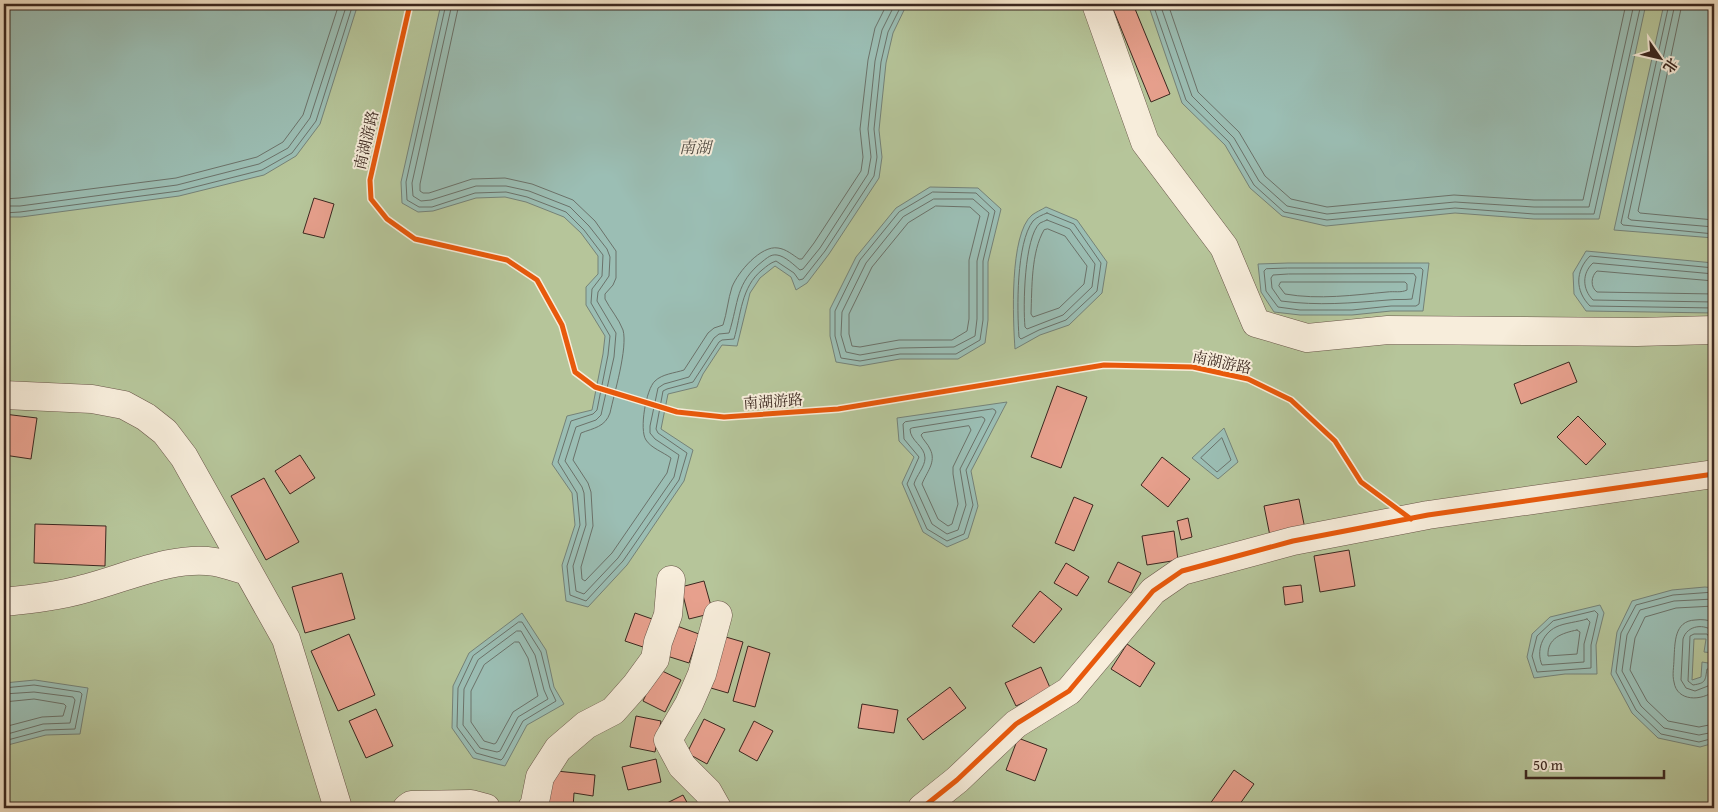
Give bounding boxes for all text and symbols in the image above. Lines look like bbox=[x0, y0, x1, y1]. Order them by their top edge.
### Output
north arrow bbox=[1636, 32, 1686, 82]
text: 北 bbox=[1659, 54, 1683, 77]
street label: 南湖游路 bbox=[349, 108, 383, 172]
water label: 南湖 bbox=[679, 135, 714, 159]
street label: 南湖游路 bbox=[1190, 345, 1254, 379]
street label: 南湖游路 bbox=[742, 388, 804, 414]
scale bar bbox=[1526, 747, 1663, 779]
text: 50 m bbox=[1533, 754, 1564, 775]

